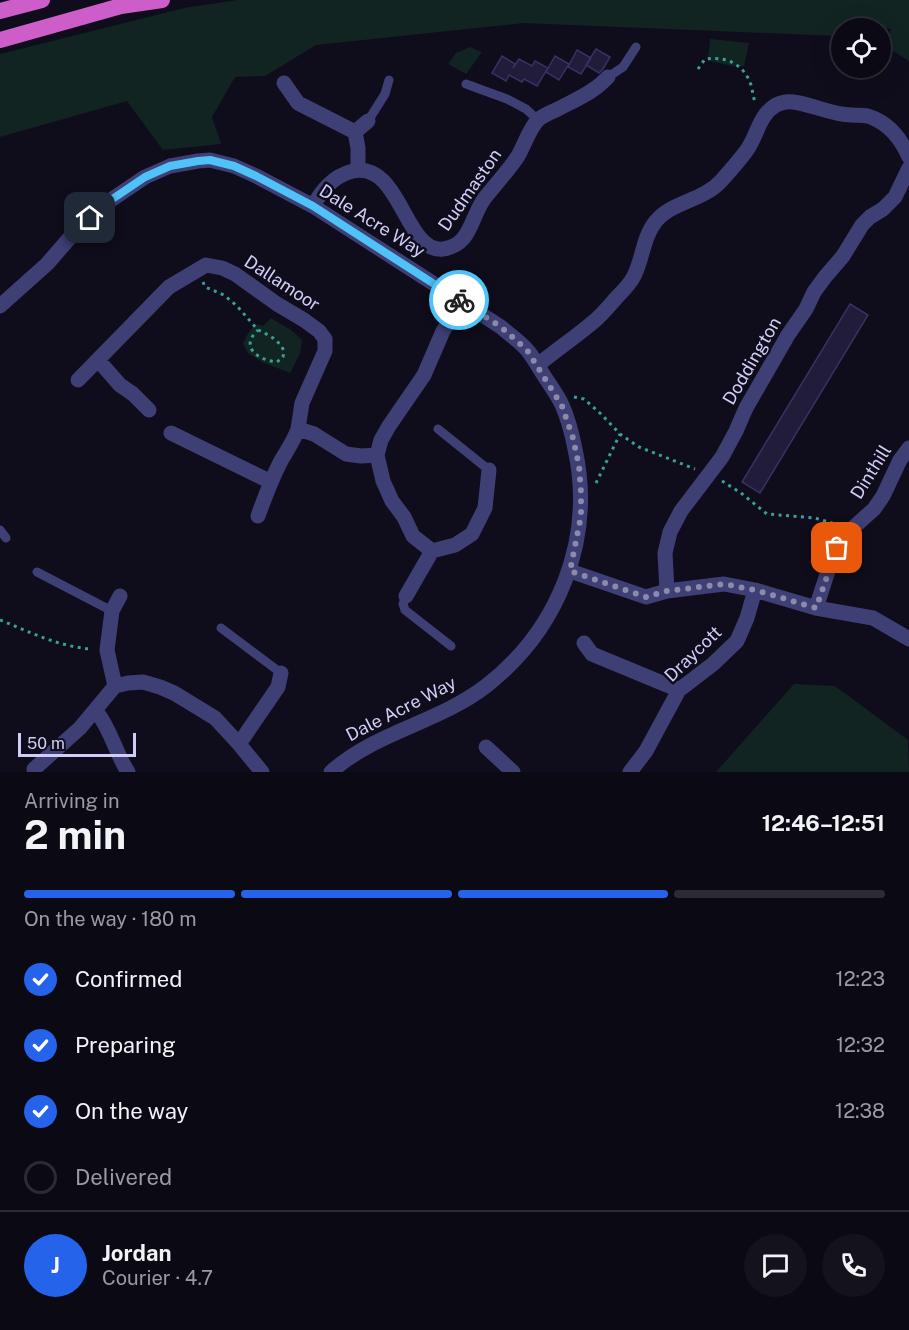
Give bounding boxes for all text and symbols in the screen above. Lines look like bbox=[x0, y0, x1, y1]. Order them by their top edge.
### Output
map controls bbox=[831, 18, 891, 78]
button: locate bbox=[831, 18, 891, 78]
street label: Dudmaston bbox=[434, 145, 506, 235]
street label: Dale Acre Way bbox=[316, 180, 429, 262]
pin bbox=[64, 192, 115, 243]
icon: home bbox=[73, 201, 106, 234]
street label: Dallamoor bbox=[241, 250, 324, 315]
courier bbox=[429, 270, 489, 330]
icon: bike bbox=[443, 284, 476, 317]
street label: Doddington bbox=[718, 313, 785, 408]
street label: Dinthill bbox=[846, 441, 895, 503]
pin bbox=[811, 522, 862, 573]
icon: bag bbox=[820, 531, 853, 564]
street label: Draycott bbox=[660, 621, 725, 686]
street label: Dale Acre Way bbox=[342, 672, 460, 745]
scale bar bbox=[18, 730, 136, 758]
text: 50 m bbox=[27, 734, 65, 753]
text: Arriving in bbox=[24, 789, 119, 813]
text: 12:46–12:51 bbox=[762, 810, 885, 836]
text: 2 min bbox=[24, 812, 126, 858]
text: On the way · 180 m bbox=[24, 907, 196, 931]
icon: check bbox=[24, 963, 57, 996]
text: Confirmed bbox=[75, 966, 182, 992]
text: 12:23 bbox=[836, 967, 885, 991]
icon: check bbox=[24, 1029, 57, 1062]
text: Preparing bbox=[75, 1032, 176, 1058]
text: 12:32 bbox=[836, 1033, 885, 1057]
icon: check bbox=[24, 1095, 57, 1128]
text: On the way bbox=[75, 1098, 188, 1124]
text: 12:38 bbox=[835, 1099, 885, 1123]
text: Delivered bbox=[75, 1164, 172, 1190]
button: chat bbox=[744, 1234, 807, 1297]
button: phone bbox=[822, 1234, 885, 1297]
text: Jordan bbox=[102, 1240, 171, 1266]
text: J bbox=[51, 1252, 60, 1278]
text: Courier · 4.7 bbox=[102, 1266, 213, 1290]

